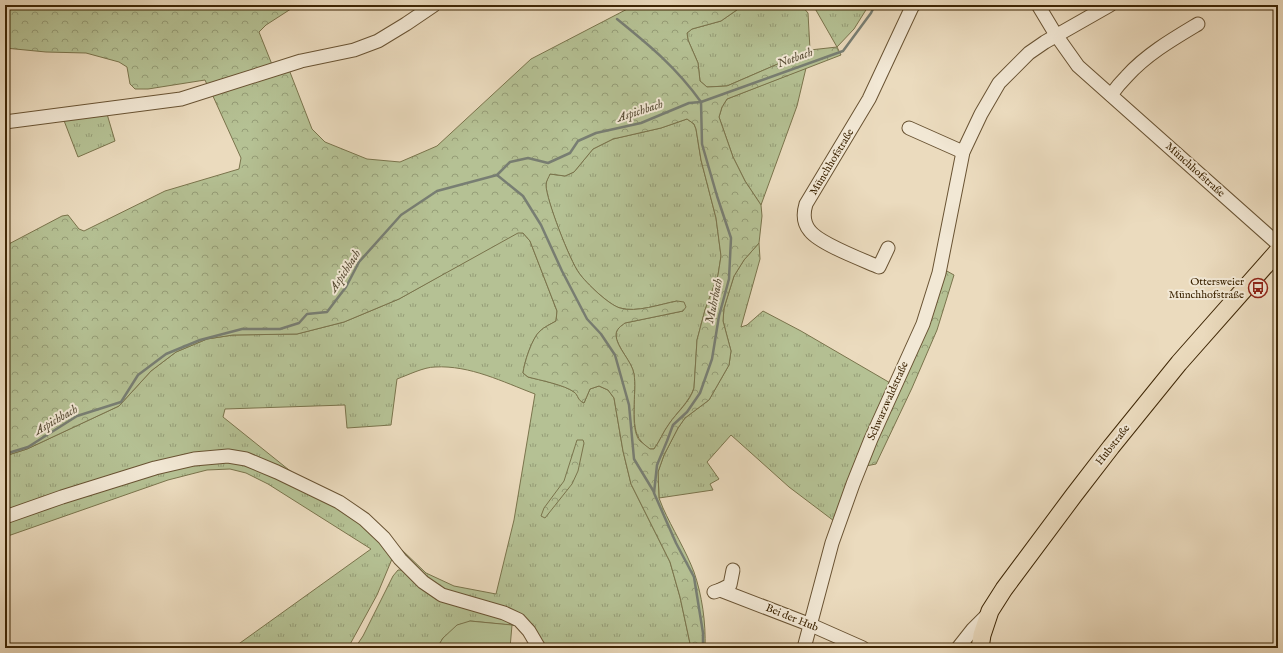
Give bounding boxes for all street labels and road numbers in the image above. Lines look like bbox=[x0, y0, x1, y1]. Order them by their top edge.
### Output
street label: Münchhofstraße bbox=[807, 126, 857, 198]
street label: Münchhofstraße bbox=[1162, 140, 1228, 200]
street label: Schwarzwaldstraße bbox=[864, 359, 912, 443]
street label: Hubstraße bbox=[1093, 422, 1133, 468]
street label: Bei der Hub bbox=[763, 601, 821, 635]

